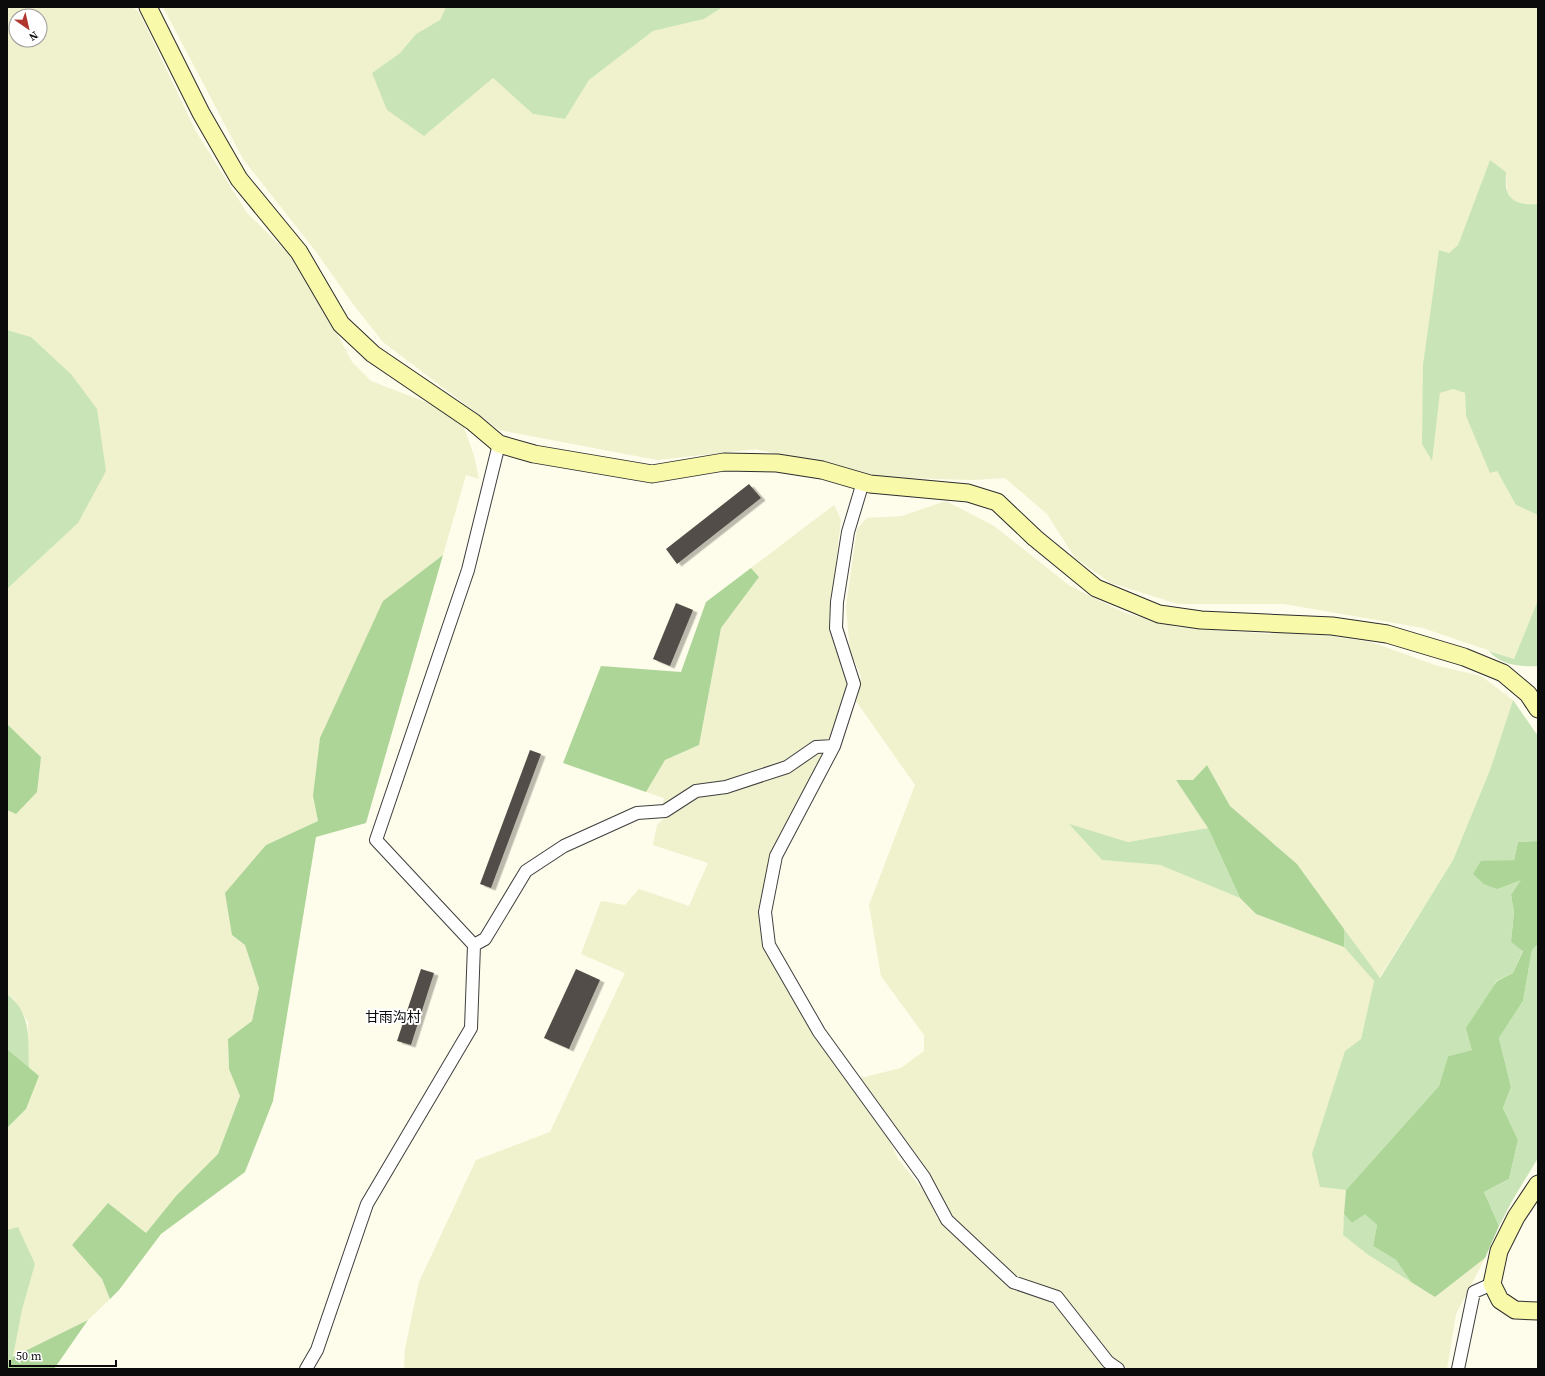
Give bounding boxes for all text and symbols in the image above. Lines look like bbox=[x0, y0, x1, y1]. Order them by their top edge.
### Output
north arrow bbox=[8, 8, 48, 48]
text: N bbox=[26, 27, 41, 44]
district label: 甘雨沟村 bbox=[365, 1007, 421, 1027]
scale bar bbox=[10, 1342, 116, 1368]
text: 50 m bbox=[16, 1348, 42, 1364]

